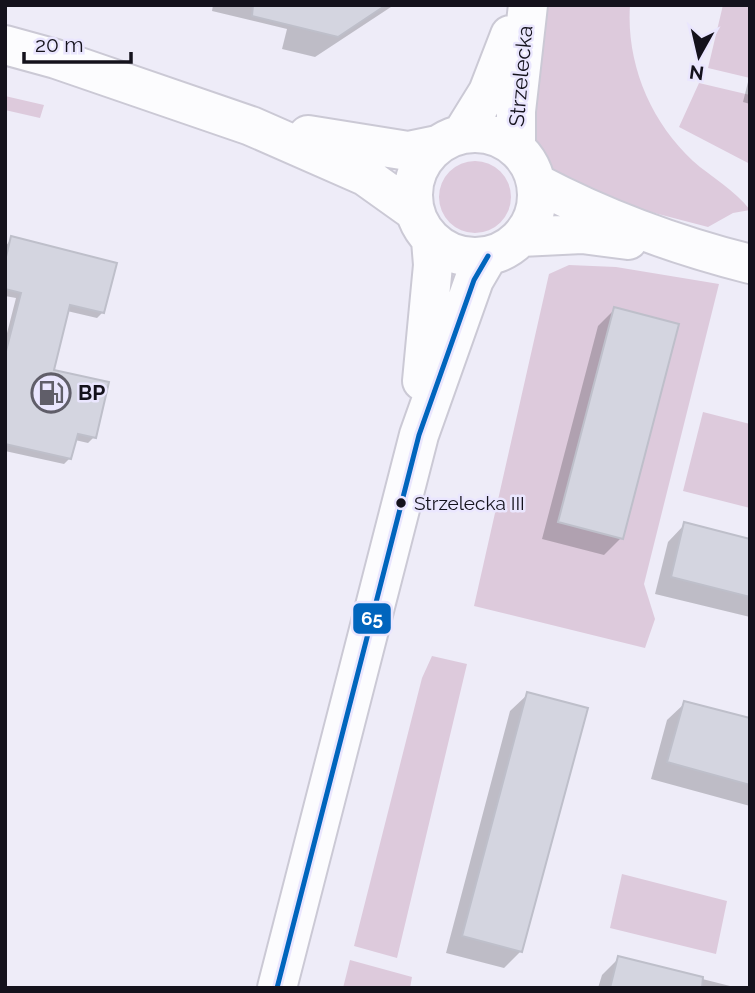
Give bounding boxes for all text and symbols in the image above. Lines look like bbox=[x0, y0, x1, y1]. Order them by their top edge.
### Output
scale bar bbox=[24, 21, 131, 65]
north arrow bbox=[664, 21, 734, 91]
street label: Strzelecka bbox=[504, 24, 537, 128]
text: 20 m bbox=[35, 32, 83, 57]
text: N bbox=[688, 61, 705, 85]
fuel station icon: BP bbox=[30, 372, 72, 414]
place label: BP bbox=[78, 380, 105, 405]
place label: Strzelecka III bbox=[414, 492, 525, 514]
marker: Strzelecka III bbox=[394, 496, 408, 510]
line badge: 65 bbox=[352, 602, 392, 635]
text: 65 bbox=[361, 607, 383, 629]

